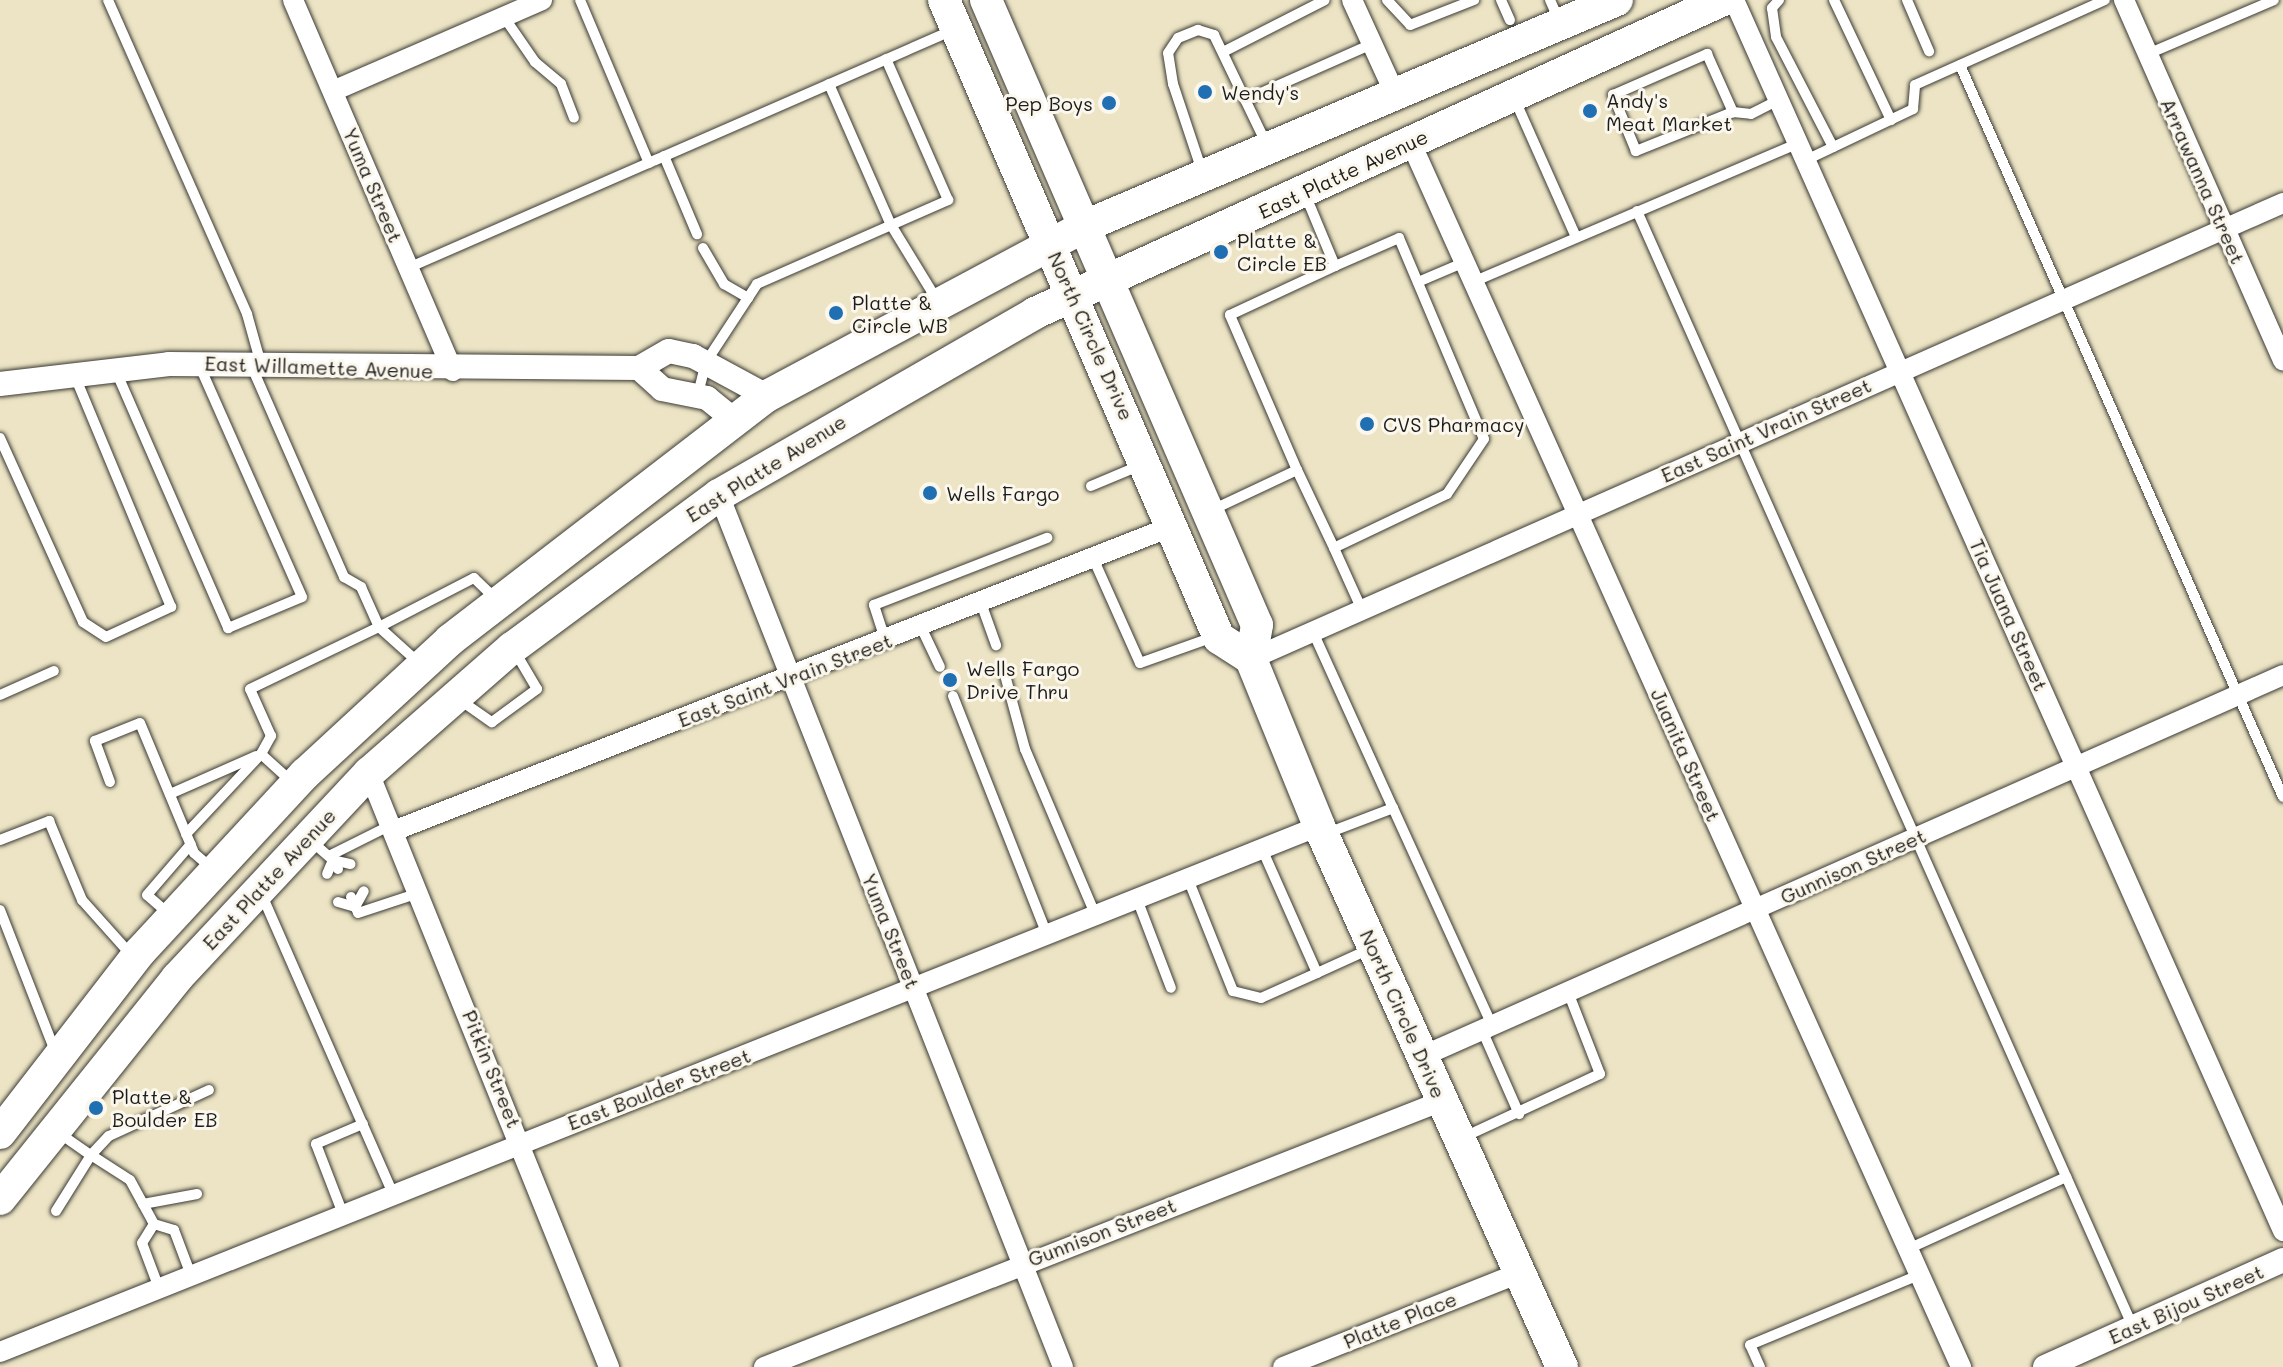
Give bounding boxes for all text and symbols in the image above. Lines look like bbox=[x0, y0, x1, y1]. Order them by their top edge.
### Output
place label: Wendy's bbox=[1221, 80, 1299, 104]
marker: Wendy's bbox=[1196, 83, 1214, 101]
place label: Andy's Meat Market bbox=[1606, 88, 1732, 135]
place label: Pep Boys bbox=[1005, 91, 1093, 115]
marker: Pep Boys bbox=[1100, 94, 1118, 112]
street label: Arrawanna Street bbox=[2156, 94, 2250, 268]
marker: Andy's Meat Market bbox=[1581, 102, 1599, 120]
street label: Yuma Street bbox=[338, 124, 408, 246]
street label: East Platte Avenue bbox=[1254, 124, 1432, 224]
place label: Platte & Circle EB bbox=[1237, 228, 1327, 275]
marker: Platte & Circle EB bbox=[1212, 243, 1230, 261]
street label: North Circle Drive bbox=[1043, 248, 1139, 424]
place label: Platte & Circle WB bbox=[852, 290, 948, 337]
marker: Platte & Circle WB bbox=[827, 304, 845, 322]
street label: East Willamette Avenue bbox=[204, 351, 434, 383]
street label: East Saint Vrain Street bbox=[1657, 373, 1875, 487]
street label: East Platte Avenue bbox=[682, 409, 850, 527]
place label: CVS Pharmacy bbox=[1383, 412, 1524, 436]
marker: CVS Pharmacy bbox=[1358, 415, 1376, 433]
place label: Wells Fargo bbox=[946, 481, 1059, 505]
marker: Wells Fargo bbox=[921, 484, 939, 502]
street label: Tia Juana Street bbox=[1965, 535, 2053, 695]
street label: East Saint Vrain Street bbox=[674, 628, 896, 732]
place label: Wells Fargo Drive Thru bbox=[966, 656, 1079, 703]
marker: Wells Fargo Drive Thru bbox=[941, 671, 959, 689]
street label: Juanita Street bbox=[1646, 685, 1726, 825]
street label: East Platte Avenue bbox=[197, 803, 341, 955]
street label: Gunnison Street bbox=[1777, 823, 1929, 909]
street label: Yuma Street bbox=[857, 870, 925, 992]
street label: North Circle Drive bbox=[1355, 926, 1451, 1102]
street label: Pitkin Street bbox=[457, 1007, 527, 1131]
street label: East Boulder Street bbox=[564, 1043, 754, 1135]
place label: Platte & Boulder EB bbox=[112, 1084, 218, 1131]
marker: Platte & Boulder EB bbox=[87, 1099, 105, 1117]
street label: Gunnison Street bbox=[1025, 1193, 1179, 1271]
street label: East Bijou Street bbox=[2105, 1259, 2267, 1349]
street label: Platte Place bbox=[1340, 1286, 1460, 1354]

